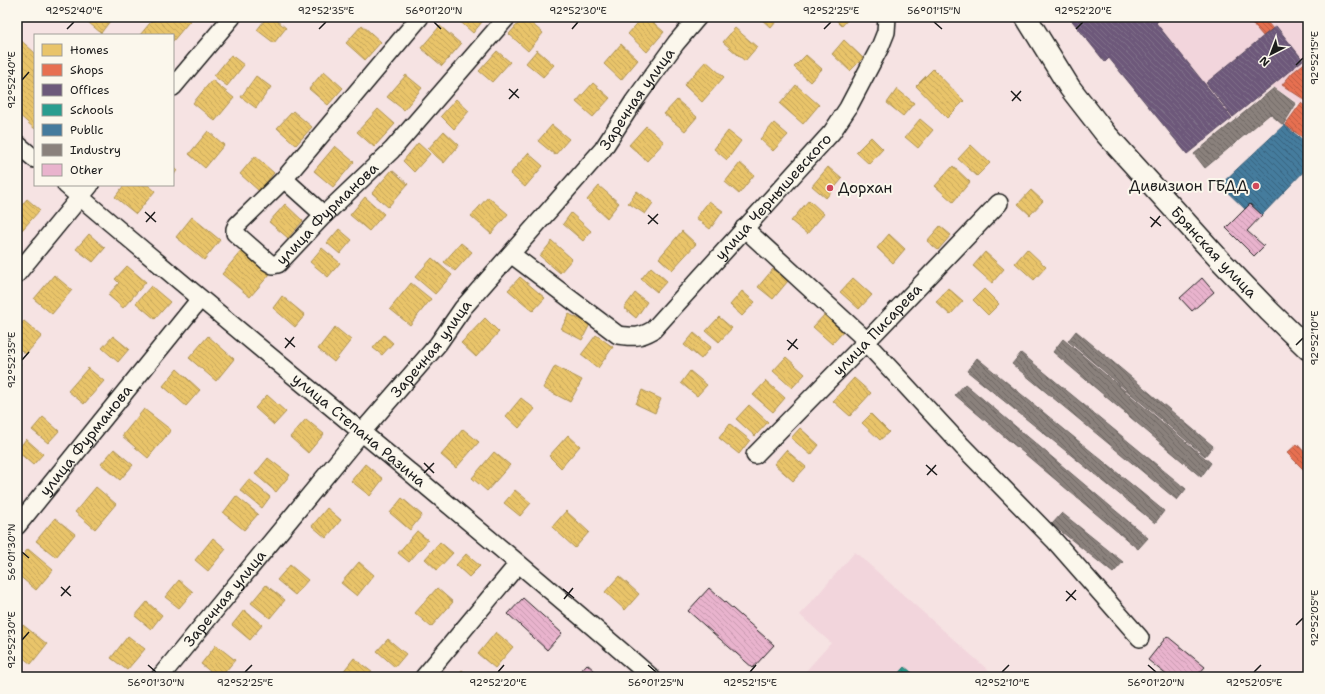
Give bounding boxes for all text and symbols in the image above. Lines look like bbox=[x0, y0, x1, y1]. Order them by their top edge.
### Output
text: 92°52'40"E bbox=[45, 4, 103, 17]
text: 92°52'35"E bbox=[298, 4, 354, 17]
text: 56°01'20"N bbox=[406, 4, 462, 17]
text: 92°52'30"E bbox=[549, 4, 607, 17]
text: 92°52'25"E bbox=[803, 4, 859, 17]
text: 56°01'15"N bbox=[907, 4, 961, 17]
text: 92°52'20"E bbox=[1054, 4, 1112, 17]
text: 92°52'15"E bbox=[1308, 31, 1321, 85]
legend bbox=[34, 34, 174, 186]
north arrow bbox=[1251, 34, 1291, 74]
text: Homes bbox=[70, 42, 109, 58]
street label: Заречная улица bbox=[595, 43, 680, 154]
text: 92°52'40"E bbox=[5, 51, 18, 109]
text: N bbox=[1256, 52, 1273, 70]
text: Shops bbox=[70, 62, 104, 78]
text: Offices bbox=[70, 82, 110, 98]
text: Schools bbox=[70, 102, 114, 118]
text: Public bbox=[70, 122, 104, 138]
street label: улица Чернышевского bbox=[711, 129, 836, 265]
text: Industry bbox=[70, 142, 121, 158]
street label: улица Фурманова bbox=[272, 158, 383, 270]
text: Other bbox=[70, 162, 104, 178]
place label: Дивизион ГБДД bbox=[1129, 176, 1249, 196]
place label: Дорхан bbox=[838, 178, 892, 198]
marker: Дивизион ГБДД bbox=[1251, 181, 1261, 191]
marker: Дорхан bbox=[825, 183, 835, 193]
street label: Брянская улица bbox=[1166, 202, 1262, 303]
street label: улица Писарева bbox=[828, 279, 927, 380]
street label: Заречная улица bbox=[386, 295, 476, 402]
text: 92°52'10"E bbox=[1308, 311, 1321, 365]
text: 92°52'35"E bbox=[5, 332, 18, 388]
street label: улица Степана Разина bbox=[288, 369, 431, 492]
street label: улица Фурманова bbox=[35, 380, 137, 500]
text: 56°01'30"N bbox=[5, 524, 18, 580]
street label: Заречная улица bbox=[179, 545, 271, 651]
text: 92°52'05"E bbox=[1308, 590, 1321, 646]
text: 92°52'30"E bbox=[5, 611, 18, 669]
text: 56°01'30"N bbox=[128, 676, 184, 689]
text: 92°52'25"E bbox=[217, 676, 273, 689]
text: 92°52'20"E bbox=[469, 676, 527, 689]
text: 56°01'25"N bbox=[628, 676, 684, 689]
text: 92°52'15"E bbox=[723, 676, 777, 689]
text: 92°52'10"E bbox=[975, 676, 1029, 689]
text: 56°01'20"N bbox=[1128, 676, 1184, 689]
text: 92°52'05"E bbox=[1226, 676, 1282, 689]

